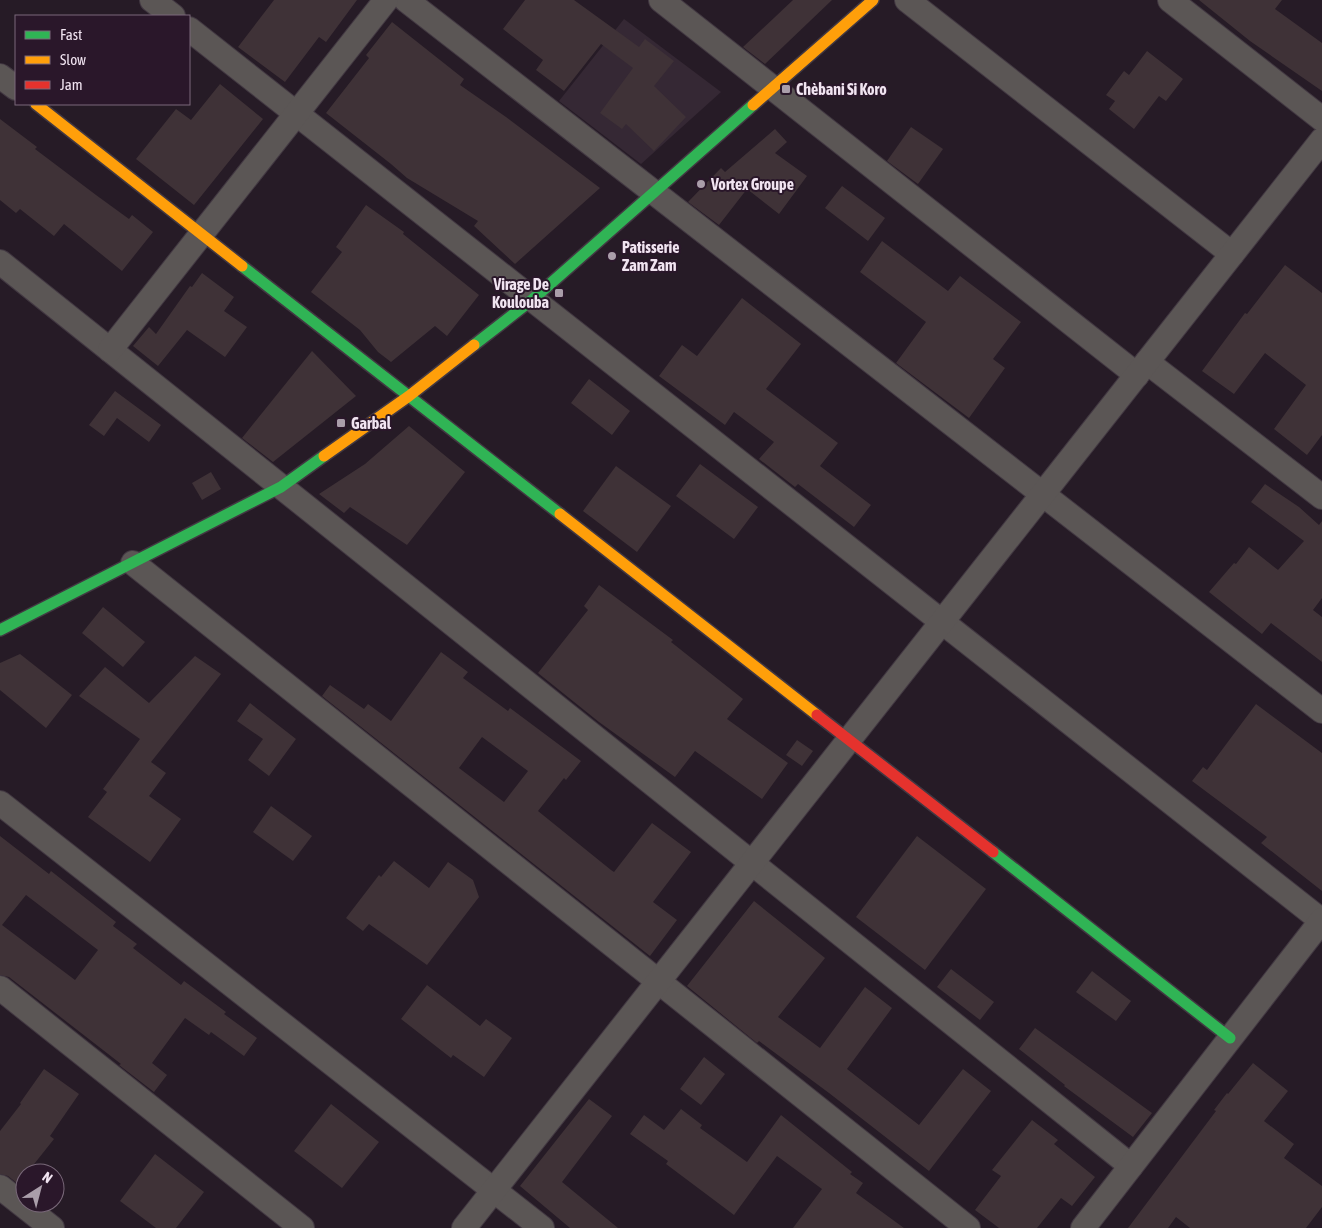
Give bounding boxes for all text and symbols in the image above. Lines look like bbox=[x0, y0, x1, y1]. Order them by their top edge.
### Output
legend bbox=[15, 15, 190, 105]
text: Fast bbox=[60, 26, 82, 43]
text: Slow bbox=[60, 51, 86, 68]
text: Jam bbox=[60, 76, 83, 93]
place label: Chèbani Si Koro bbox=[796, 80, 887, 98]
marker: Chèbani Si Koro bbox=[780, 83, 792, 95]
place label: Vortex Groupe bbox=[710, 175, 794, 193]
marker: Vortex Groupe bbox=[695, 178, 707, 190]
place label: Patisserie Zam Zam bbox=[622, 238, 679, 274]
marker: Patisserie Zam Zam bbox=[606, 250, 618, 262]
place label: Virage De Koulouba bbox=[492, 275, 549, 311]
marker: Virage De Koulouba bbox=[553, 287, 565, 299]
place label: Garbal bbox=[351, 414, 392, 432]
marker: Garbal bbox=[335, 417, 347, 429]
north arrow bbox=[15, 1163, 65, 1213]
text: N bbox=[40, 1169, 56, 1186]

